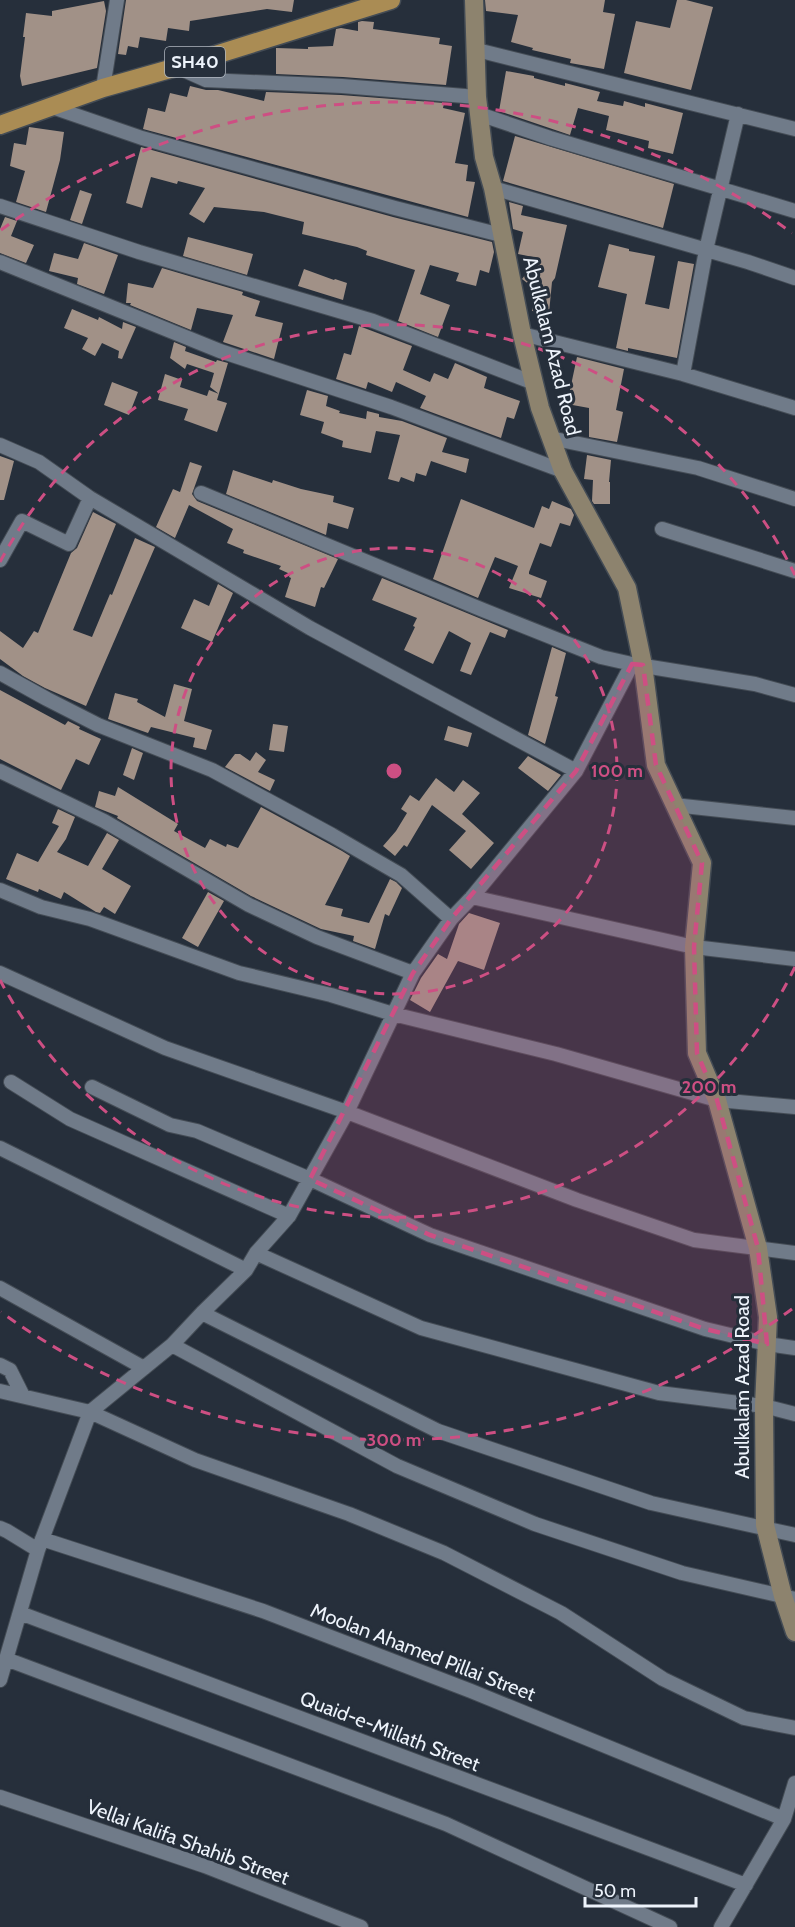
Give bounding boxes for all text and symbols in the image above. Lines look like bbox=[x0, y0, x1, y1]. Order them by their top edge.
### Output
road number: SH40 bbox=[165, 47, 225, 77]
street label: Abulkalam Azad Road bbox=[518, 254, 586, 438]
text: 100 m bbox=[591, 760, 643, 782]
centre of rings bbox=[384, 761, 404, 781]
text: 200 m bbox=[682, 1076, 736, 1098]
street label: Abulkalam Azad Road bbox=[730, 1295, 754, 1479]
text: 300 m bbox=[367, 1429, 421, 1451]
street label: Moolan Ahamed Pillai Street bbox=[307, 1598, 539, 1706]
street label: Quaid-e-Millath Street bbox=[297, 1686, 483, 1776]
street label: Vellai Kalifa Shahib Street bbox=[84, 1794, 293, 1890]
scale bar bbox=[585, 1870, 696, 1908]
text: 50 m bbox=[594, 1880, 636, 1902]

